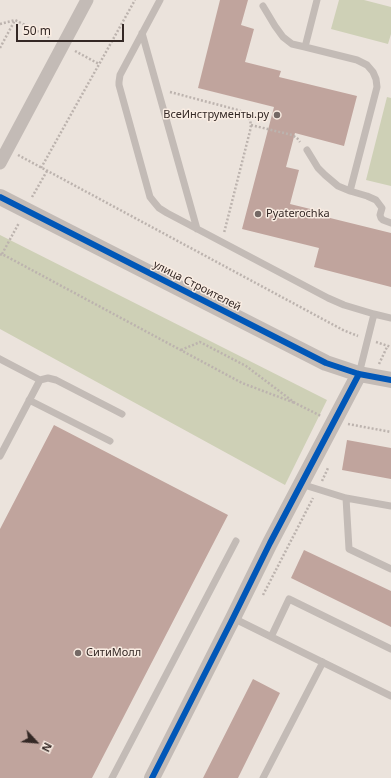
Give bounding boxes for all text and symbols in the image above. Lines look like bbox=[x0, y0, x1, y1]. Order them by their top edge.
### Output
scale bar bbox=[18, 16, 126, 42]
text: 50 m bbox=[23, 22, 51, 39]
place label: ВсеИнструменты.ру bbox=[163, 108, 269, 122]
marker: ВсеИнструменты.ру bbox=[272, 110, 282, 120]
place label: Pyaterochka bbox=[266, 207, 330, 221]
marker: Pyaterochka bbox=[253, 209, 263, 219]
street label: улица Строителей bbox=[151, 258, 243, 314]
place label: СитиМолл bbox=[86, 646, 141, 660]
marker: СитиМолл bbox=[73, 648, 83, 658]
north arrow bbox=[16, 722, 56, 762]
text: N bbox=[39, 740, 56, 755]

